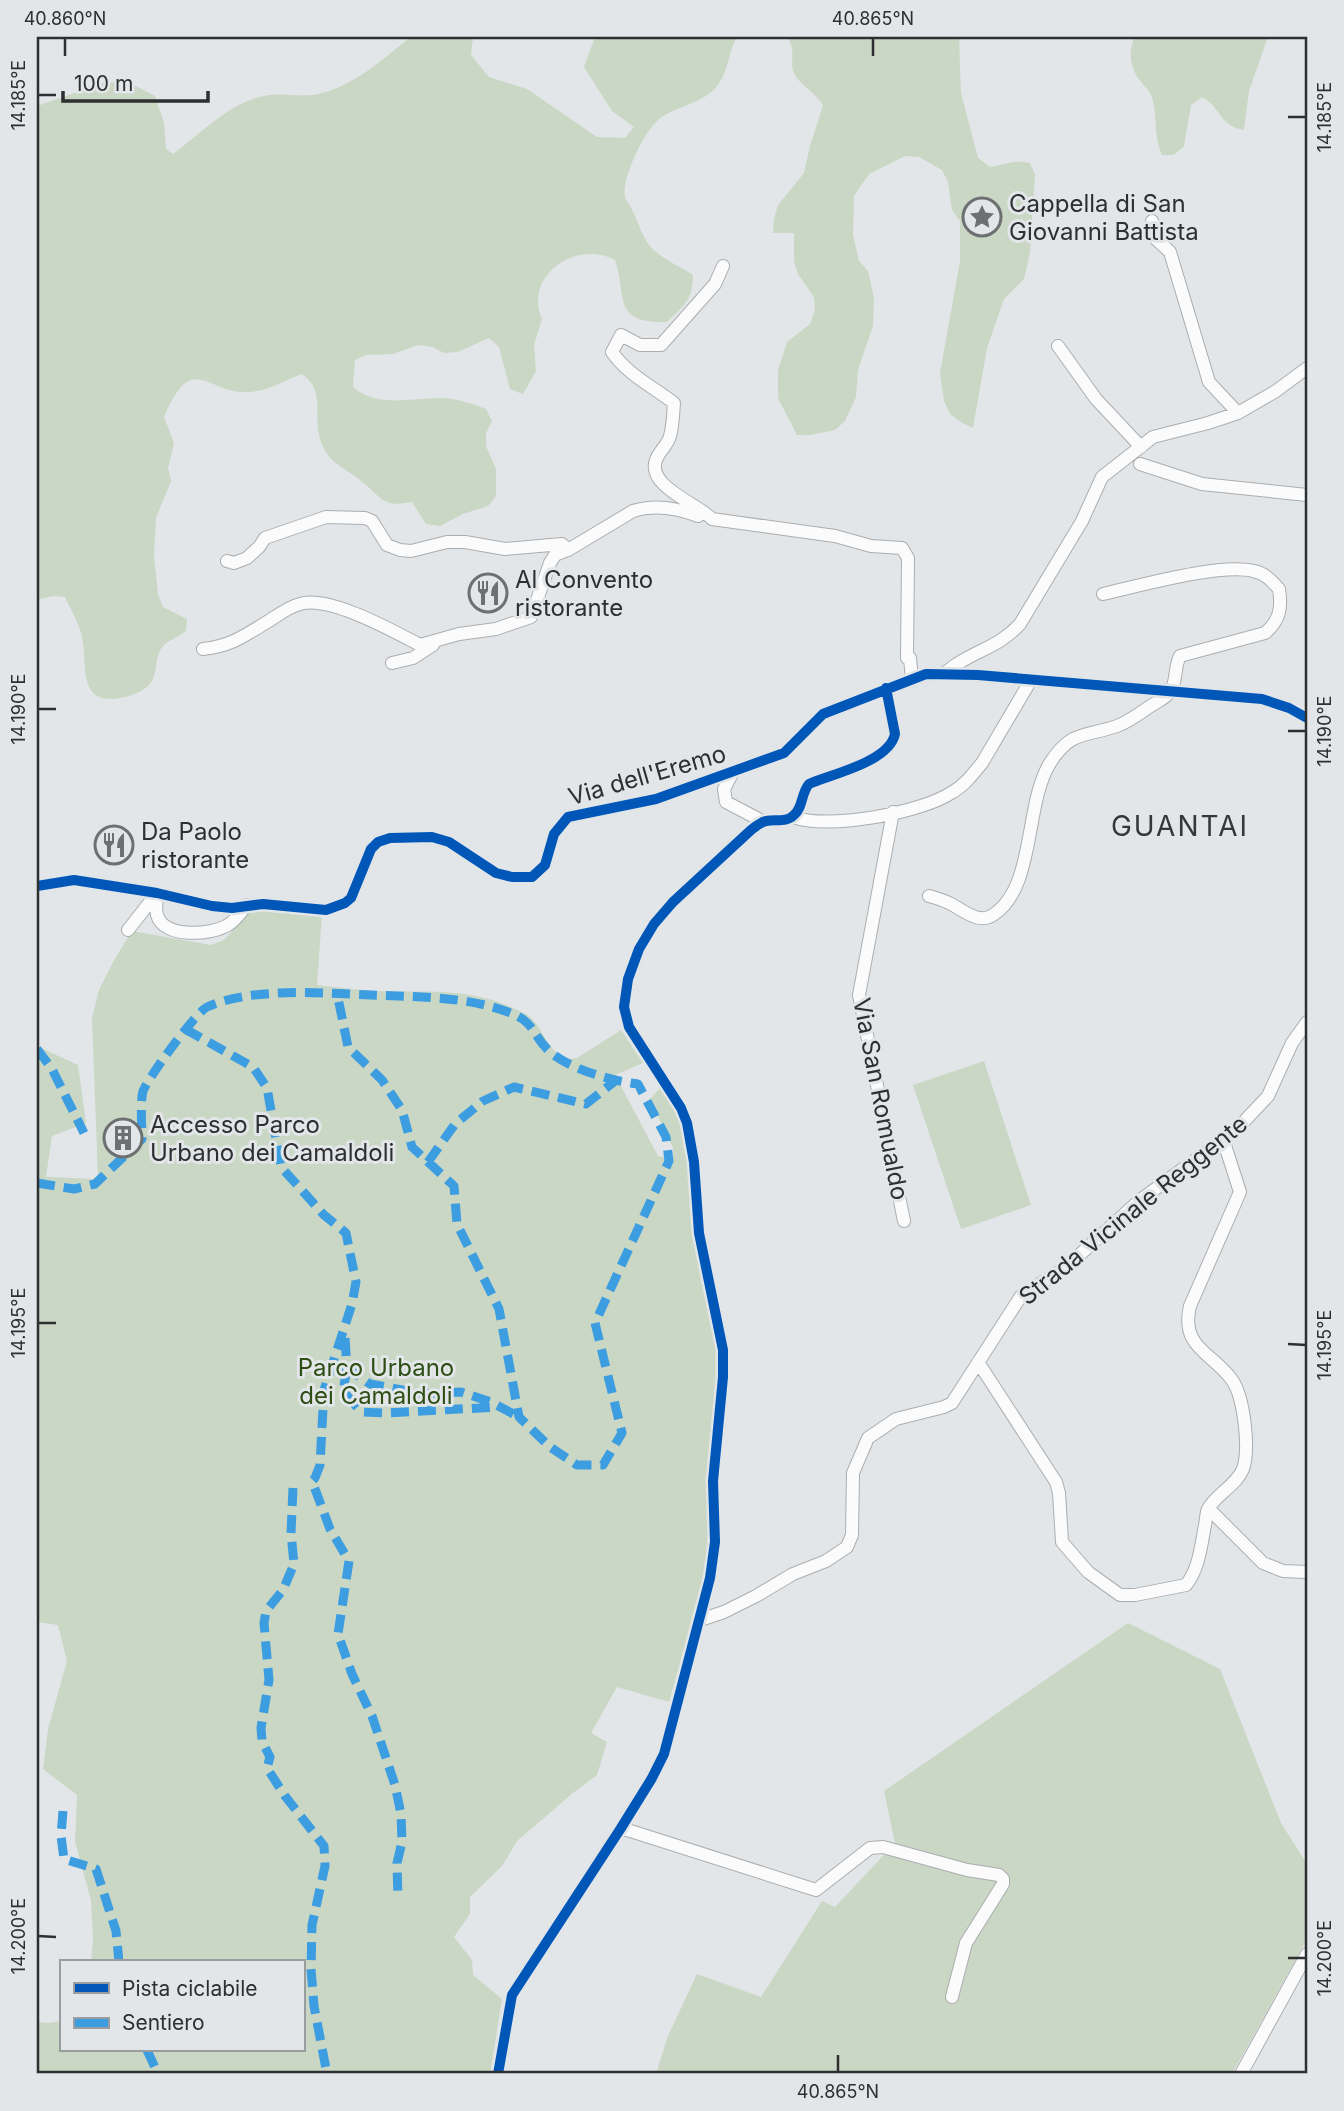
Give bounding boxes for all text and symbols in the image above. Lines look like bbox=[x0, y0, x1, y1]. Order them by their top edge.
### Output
text: 40.860°N bbox=[24, 8, 106, 29]
text: 40.865°N bbox=[832, 8, 914, 29]
text: 14.185°E bbox=[8, 60, 29, 130]
scale bar bbox=[63, 60, 208, 104]
text: 100 m bbox=[74, 71, 133, 96]
text: 14.185°E bbox=[1314, 82, 1335, 152]
place label: Cappella di San Giovanni Battista bbox=[1009, 189, 1199, 246]
place icon: Cappella di San Giovanni Battista bbox=[961, 196, 1003, 238]
place label: Al Convento ristorante bbox=[515, 565, 653, 622]
restaurant icon: Al Convento ristorante bbox=[467, 572, 509, 614]
text: 14.190°E bbox=[8, 674, 29, 744]
text: 14.190°E bbox=[1314, 696, 1335, 766]
street label: Via dell'Eremo bbox=[565, 739, 729, 811]
district label: GUANTAI bbox=[1111, 809, 1249, 843]
place label: Da Paolo ristorante bbox=[141, 817, 249, 874]
restaurant icon: Da Paolo ristorante bbox=[93, 824, 135, 866]
street label: Via San Romualdo bbox=[847, 995, 915, 1203]
street label: Strada Vicinale Reggente bbox=[1013, 1109, 1253, 1311]
place label: Accesso Parco Urbano dei Camaldoli bbox=[150, 1110, 394, 1167]
building icon: Accesso Parco Urbano dei Camaldoli bbox=[102, 1117, 144, 1159]
text: 14.195°E bbox=[8, 1288, 29, 1358]
text: 14.195°E bbox=[1314, 1310, 1335, 1380]
park label: Parco Urbano dei Camaldoli bbox=[298, 1353, 454, 1410]
text: 14.200°E bbox=[8, 1898, 29, 1974]
text: 14.200°E bbox=[1314, 1920, 1335, 1996]
legend bbox=[60, 1960, 304, 2052]
text: Pista ciclabile bbox=[122, 1976, 258, 2001]
text: Sentiero bbox=[122, 2010, 204, 2035]
text: 40.865°N bbox=[797, 2081, 879, 2102]

